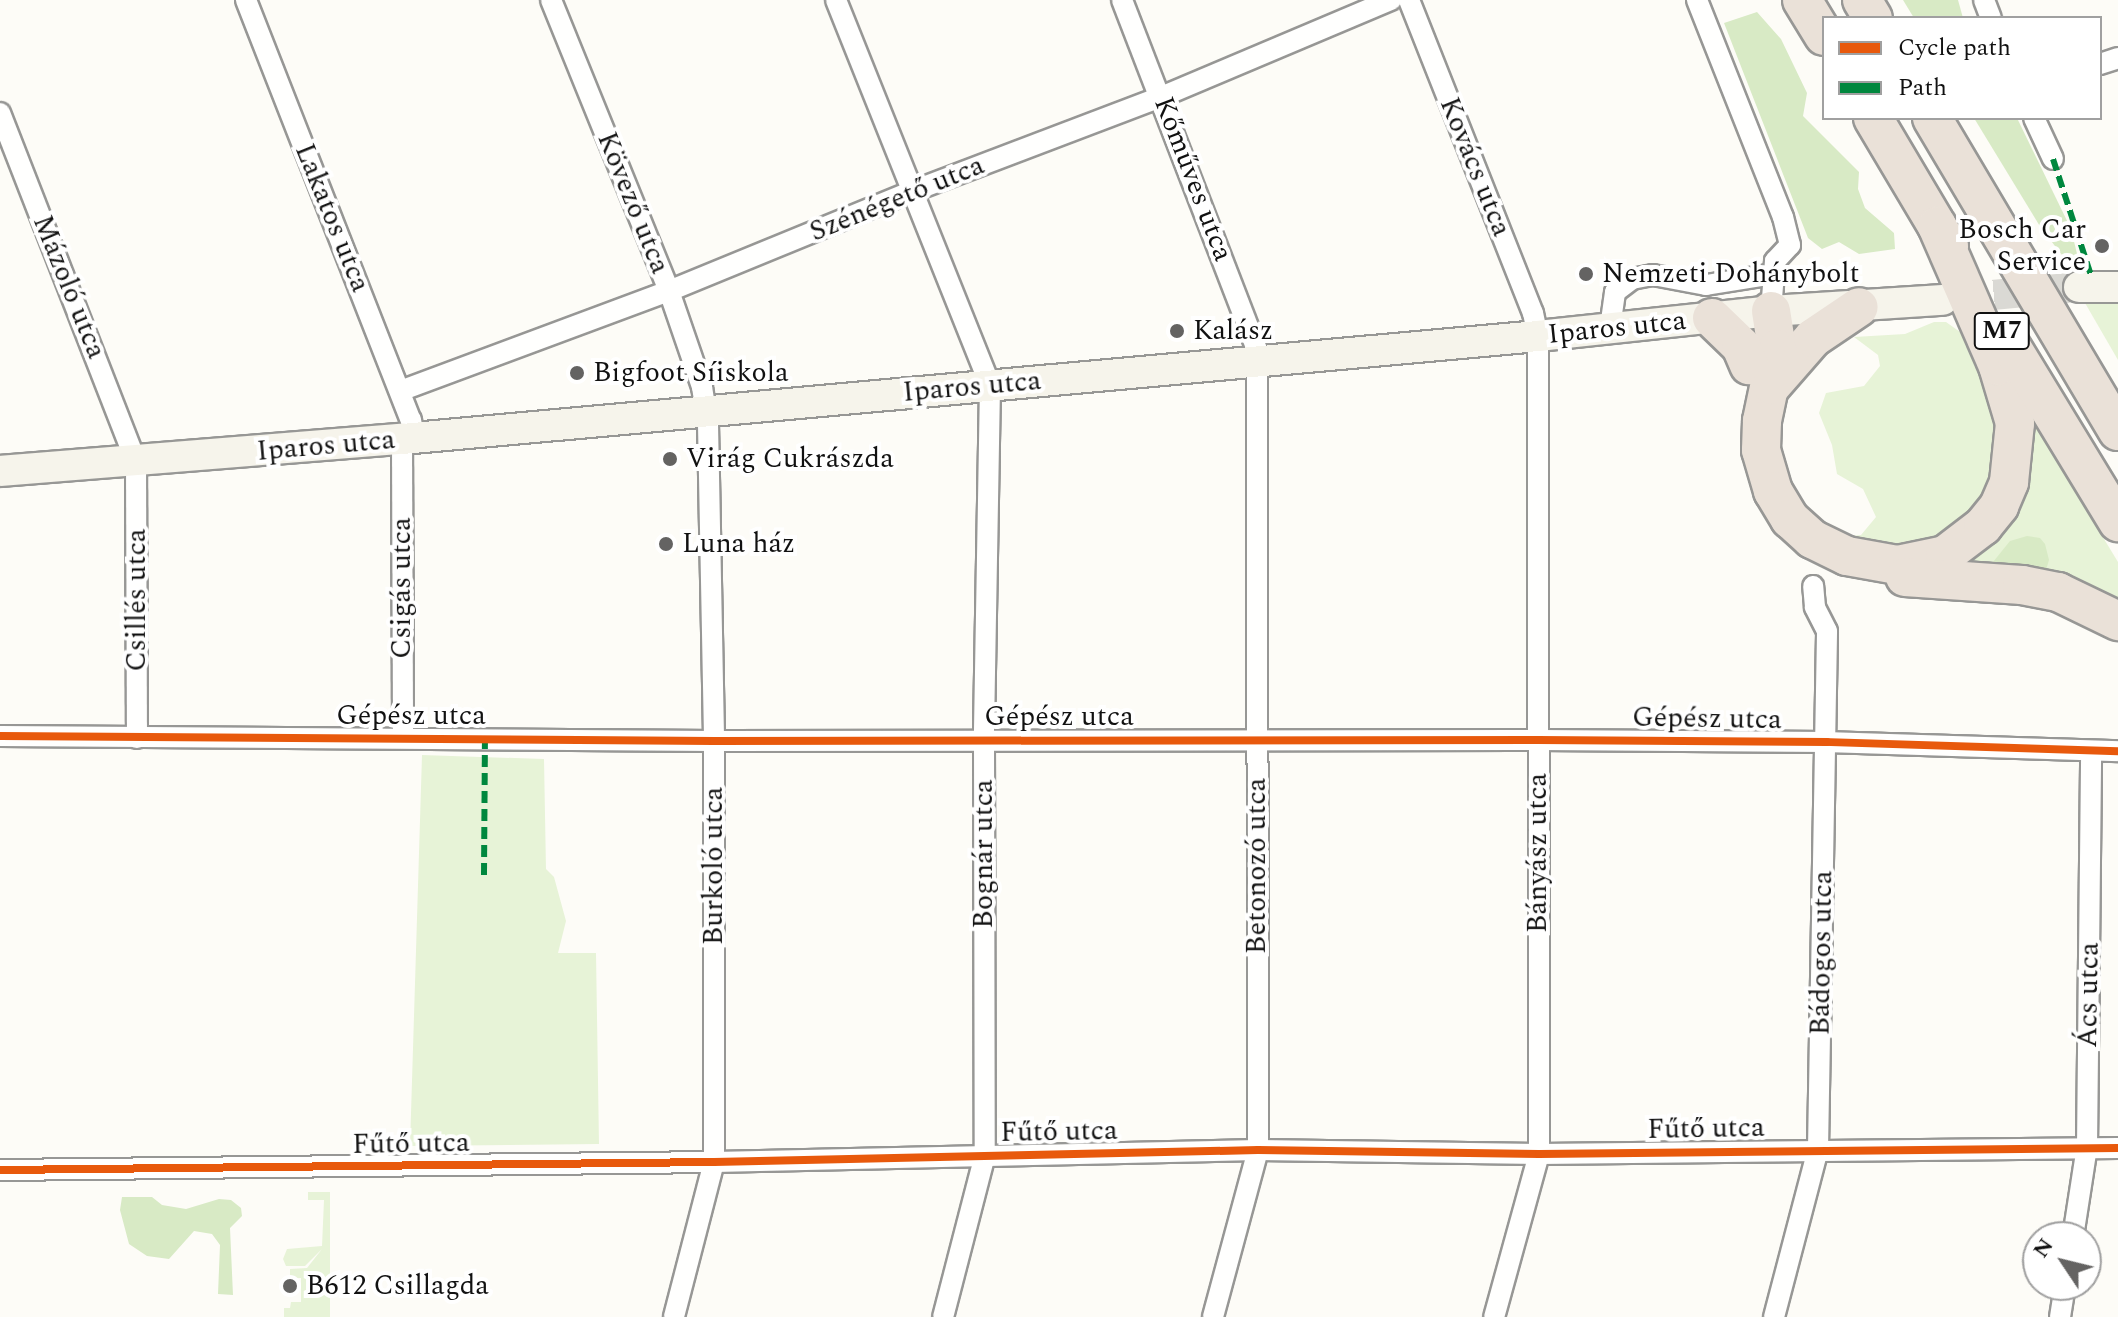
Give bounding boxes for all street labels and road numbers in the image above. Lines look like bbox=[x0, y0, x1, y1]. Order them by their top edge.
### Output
street label: Kőműves utca bbox=[1146, 92, 1240, 266]
street label: Kovács utca bbox=[1432, 93, 1518, 241]
street label: Kövező utca bbox=[589, 127, 677, 279]
street label: Lakatos utca bbox=[287, 139, 377, 297]
street label: Szénégető utca bbox=[805, 149, 989, 249]
street label: Mázoló utca bbox=[25, 210, 113, 364]
street label: Iparos utca bbox=[1546, 304, 1688, 352]
road number: M7 bbox=[1972, 309, 2032, 353]
street label: Iparos utca bbox=[901, 364, 1043, 410]
street label: Iparos utca bbox=[255, 423, 397, 469]
street label: Csigás utca bbox=[385, 517, 419, 659]
street label: Csillés utca bbox=[120, 528, 154, 672]
street label: Gépész utca bbox=[336, 699, 486, 733]
street label: Gépész utca bbox=[984, 700, 1134, 734]
street label: Gépész utca bbox=[1632, 701, 1782, 737]
street label: Bányász utca bbox=[1521, 773, 1555, 933]
street label: Betonozó utca bbox=[1240, 778, 1274, 954]
street label: Bognár utca bbox=[967, 779, 1001, 929]
street label: Burkoló utca bbox=[697, 787, 731, 945]
street label: Bádogos utca bbox=[1804, 870, 1840, 1036]
street label: Ács utca bbox=[2071, 942, 2107, 1048]
street label: Fűtő utca bbox=[1647, 1111, 1765, 1147]
street label: Fűtő utca bbox=[1000, 1114, 1118, 1150]
street label: Fűtő utca bbox=[352, 1126, 470, 1162]

